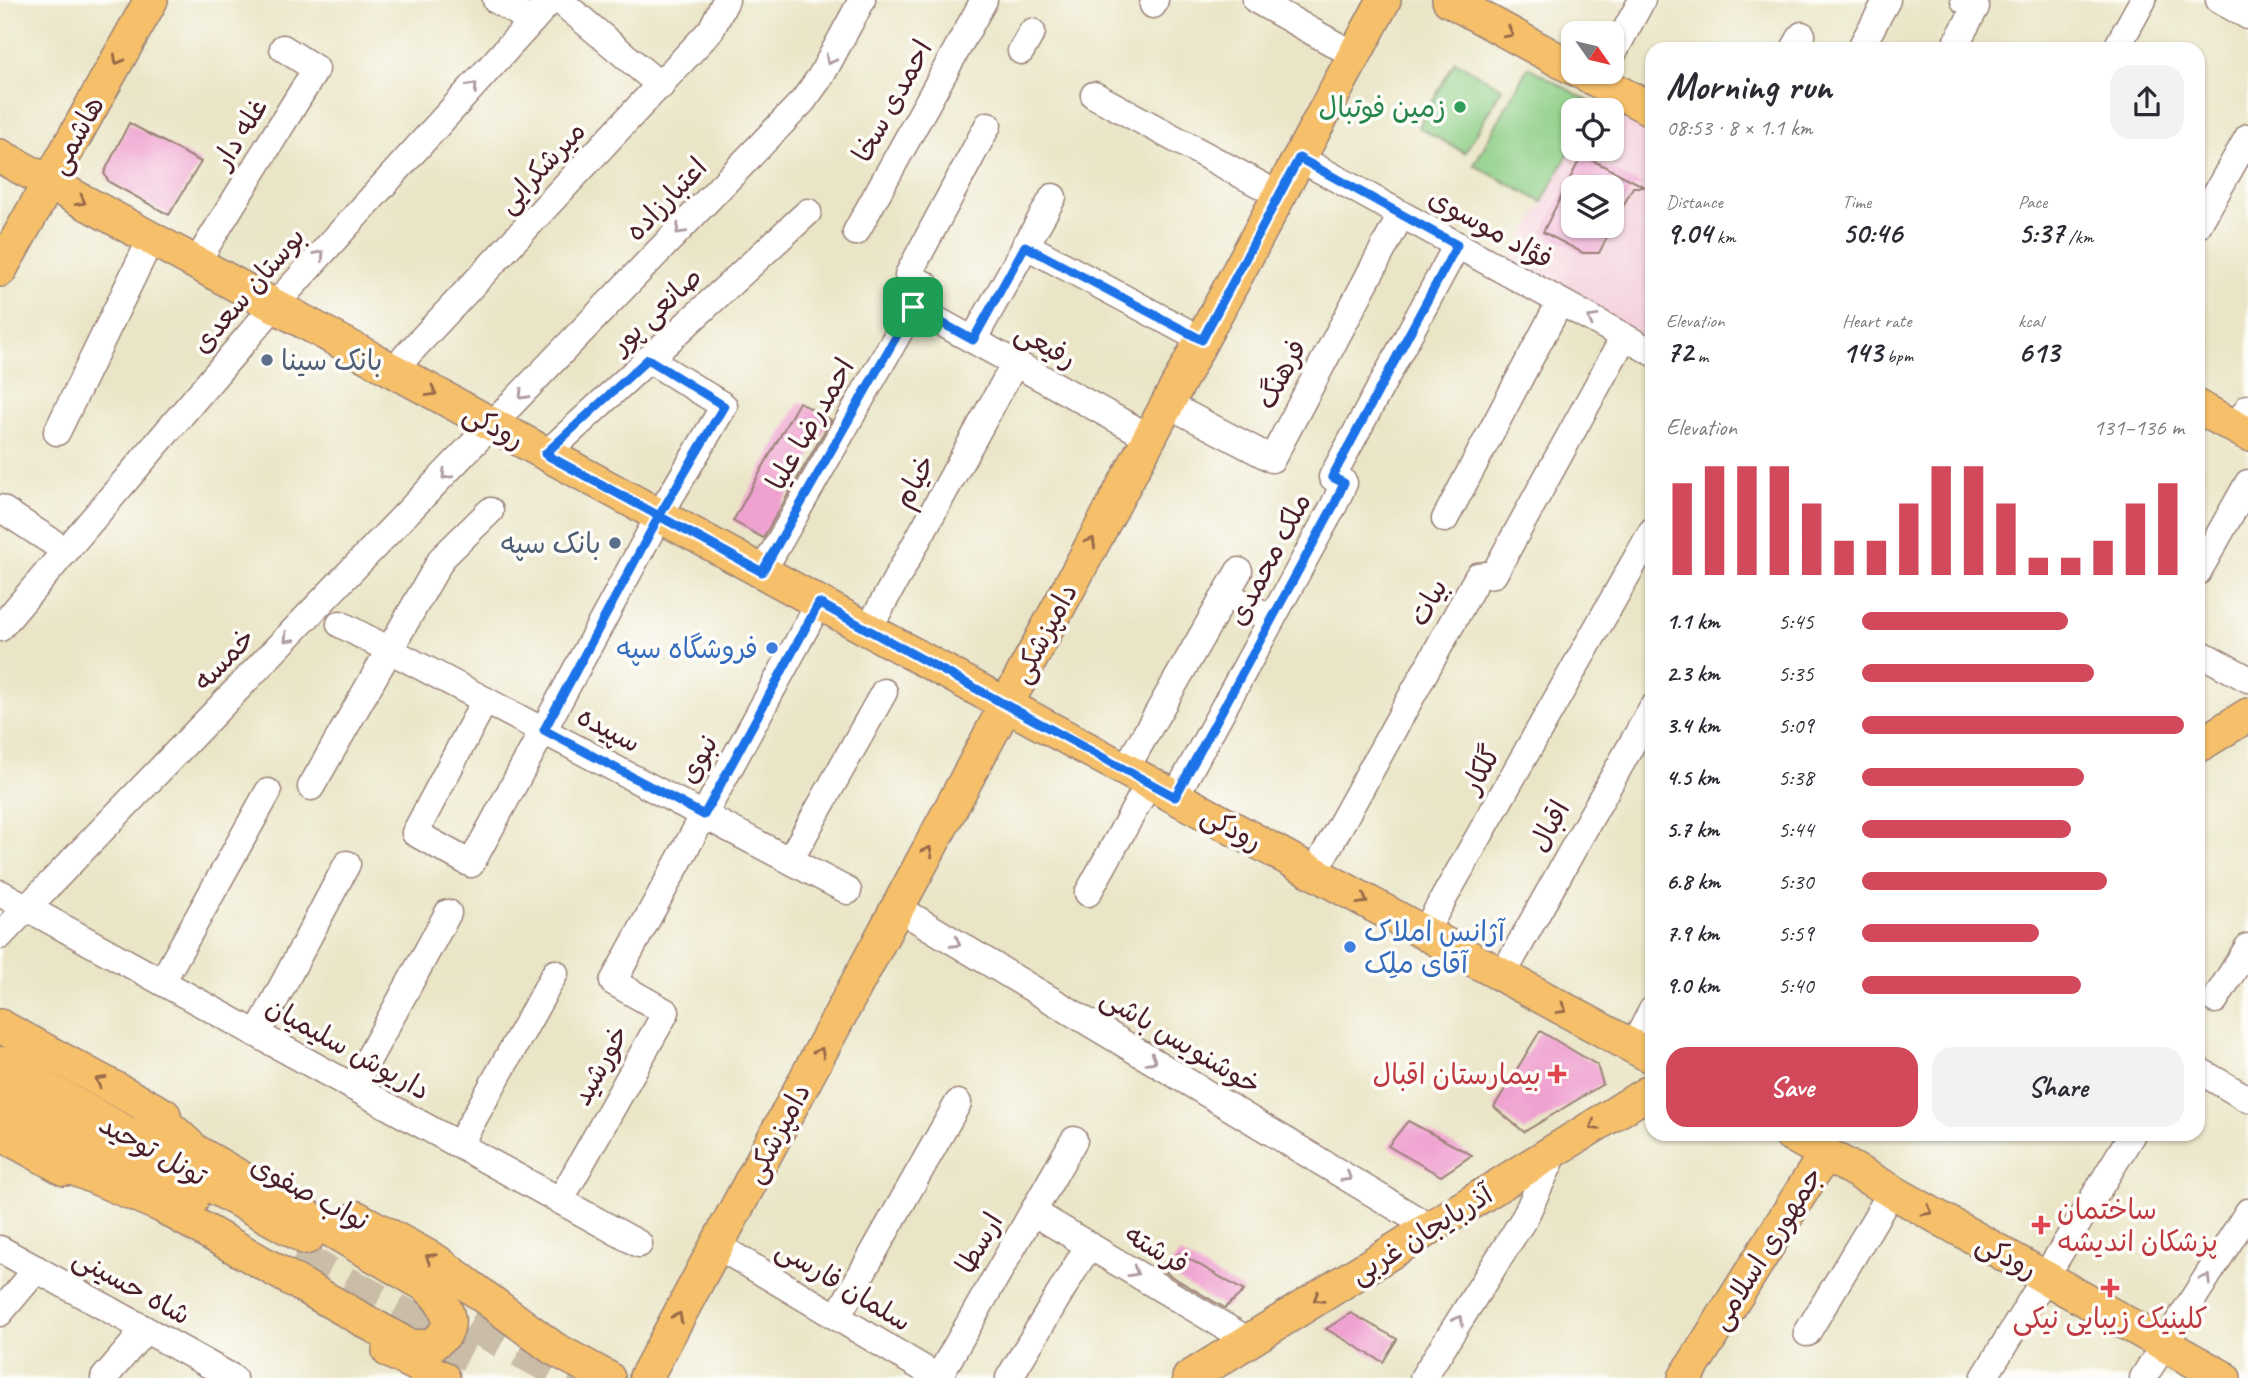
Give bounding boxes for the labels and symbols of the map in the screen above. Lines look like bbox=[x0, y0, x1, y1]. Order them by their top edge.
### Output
north arrow bbox=[1561, 21, 1624, 84]
one-way arrow bbox=[1501, 24, 1514, 38]
street label: احمدی سخا bbox=[844, 34, 940, 168]
one-way arrow bbox=[113, 52, 126, 65]
one-way arrow bbox=[825, 53, 838, 65]
one-way arrow bbox=[464, 82, 477, 95]
street label: هاشمی bbox=[40, 90, 112, 180]
place label: زمین فوتبال bbox=[1319, 90, 1446, 125]
street label: غله دار bbox=[204, 91, 275, 177]
marker: زمین فوتبال bbox=[1452, 99, 1468, 115]
street label: میرشکرایی bbox=[489, 113, 593, 221]
street label: اعتبارزاده bbox=[618, 150, 714, 248]
street label: فؤاد موسوی bbox=[1423, 180, 1559, 276]
one-way arrow bbox=[74, 193, 87, 206]
street label: بوستان سعدی bbox=[184, 220, 312, 360]
one-way arrow bbox=[675, 222, 688, 235]
one-way arrow bbox=[311, 250, 324, 263]
street label: صانعی پور bbox=[602, 259, 710, 363]
pin bbox=[883, 277, 943, 337]
street label: رفیعی bbox=[1009, 314, 1083, 376]
one-way arrow bbox=[1587, 314, 1599, 327]
street label: فرهنگ bbox=[1248, 333, 1314, 415]
place label: بانک سینا bbox=[281, 343, 382, 378]
marker: بانک سینا bbox=[259, 352, 275, 368]
street label: احمدرضا علیا bbox=[758, 352, 862, 496]
one-way arrow bbox=[424, 384, 437, 397]
one-way arrow bbox=[518, 387, 531, 400]
street label: رودکی bbox=[457, 395, 531, 457]
street label: خیام bbox=[885, 448, 946, 516]
one-way arrow bbox=[441, 466, 454, 479]
street label: ملک محمدی bbox=[1219, 487, 1319, 631]
place label: بانک سپه bbox=[501, 526, 601, 562]
marker: بانک سپه bbox=[607, 535, 623, 551]
one-way arrow bbox=[1083, 536, 1096, 549]
street label: بیات bbox=[1401, 572, 1455, 632]
street label: دامپزشکی bbox=[1003, 577, 1086, 689]
street label: خمسه bbox=[186, 620, 262, 698]
one-way arrow bbox=[283, 630, 296, 643]
place label: فروشگاه سپه bbox=[617, 631, 758, 667]
marker: فروشگاه سپه bbox=[764, 640, 780, 656]
street label: سپیده bbox=[571, 698, 647, 761]
street label: نبوی bbox=[670, 728, 726, 790]
street label: گلکار bbox=[1453, 739, 1508, 801]
street label: اقبال bbox=[1521, 794, 1577, 858]
street label: رودکی bbox=[1195, 797, 1269, 859]
one-way arrow bbox=[920, 846, 933, 858]
one-way arrow bbox=[1355, 891, 1368, 905]
place label: آژانس املاک آقای ملِک bbox=[1364, 914, 1506, 981]
one-way arrow bbox=[949, 934, 962, 947]
marker: آژانس املاک آقای ملِک bbox=[1342, 939, 1358, 955]
street label: خوشنویس باشی bbox=[1095, 979, 1267, 1103]
street label: داریوش سلیمیان bbox=[259, 989, 436, 1108]
one-way arrow bbox=[1555, 1000, 1568, 1014]
street label: خورشید bbox=[564, 1019, 636, 1111]
one-way arrow bbox=[812, 1046, 825, 1059]
one-way arrow bbox=[1144, 1051, 1157, 1064]
place label: بیمارستان اقبال bbox=[1372, 1057, 1541, 1092]
marker: بیمارستان اقبال bbox=[1547, 1064, 1567, 1084]
one-way arrow bbox=[95, 1075, 108, 1089]
street label: دامپزشکی bbox=[736, 1077, 819, 1189]
street label: تونل توحید bbox=[93, 1106, 214, 1194]
one-way arrow bbox=[1589, 1118, 1602, 1131]
street label: نواب صفوی bbox=[245, 1147, 375, 1239]
street label: جمهوری اسلامی bbox=[1702, 1160, 1831, 1337]
one-way arrow bbox=[1339, 1168, 1352, 1181]
street label: آذربایجان غربی bbox=[1343, 1176, 1500, 1292]
place label: ساختمان پزشکان اندیشه bbox=[2057, 1192, 2218, 1260]
one-way arrow bbox=[1920, 1203, 1933, 1216]
street label: ارسطا bbox=[948, 1206, 1010, 1280]
marker: ساختمان پزشکان اندیشه bbox=[2031, 1215, 2051, 1235]
street label: فرشته bbox=[1119, 1216, 1195, 1282]
street label: رودکی bbox=[1970, 1225, 2044, 1287]
street label: سلمان فارسی bbox=[770, 1231, 918, 1339]
street label: شاه حسینی bbox=[67, 1239, 197, 1333]
one-way arrow bbox=[425, 1253, 438, 1266]
one-way arrow bbox=[1126, 1263, 1139, 1276]
one-way arrow bbox=[2197, 1274, 2210, 1287]
marker: کلینیک زیبایی نیکی bbox=[2100, 1278, 2120, 1298]
one-way arrow bbox=[1312, 1290, 1325, 1303]
place label: کلینیک زیبایی نیکی bbox=[2013, 1301, 2207, 1336]
one-way arrow bbox=[670, 1312, 683, 1324]
one-way arrow bbox=[1451, 1315, 1464, 1328]

